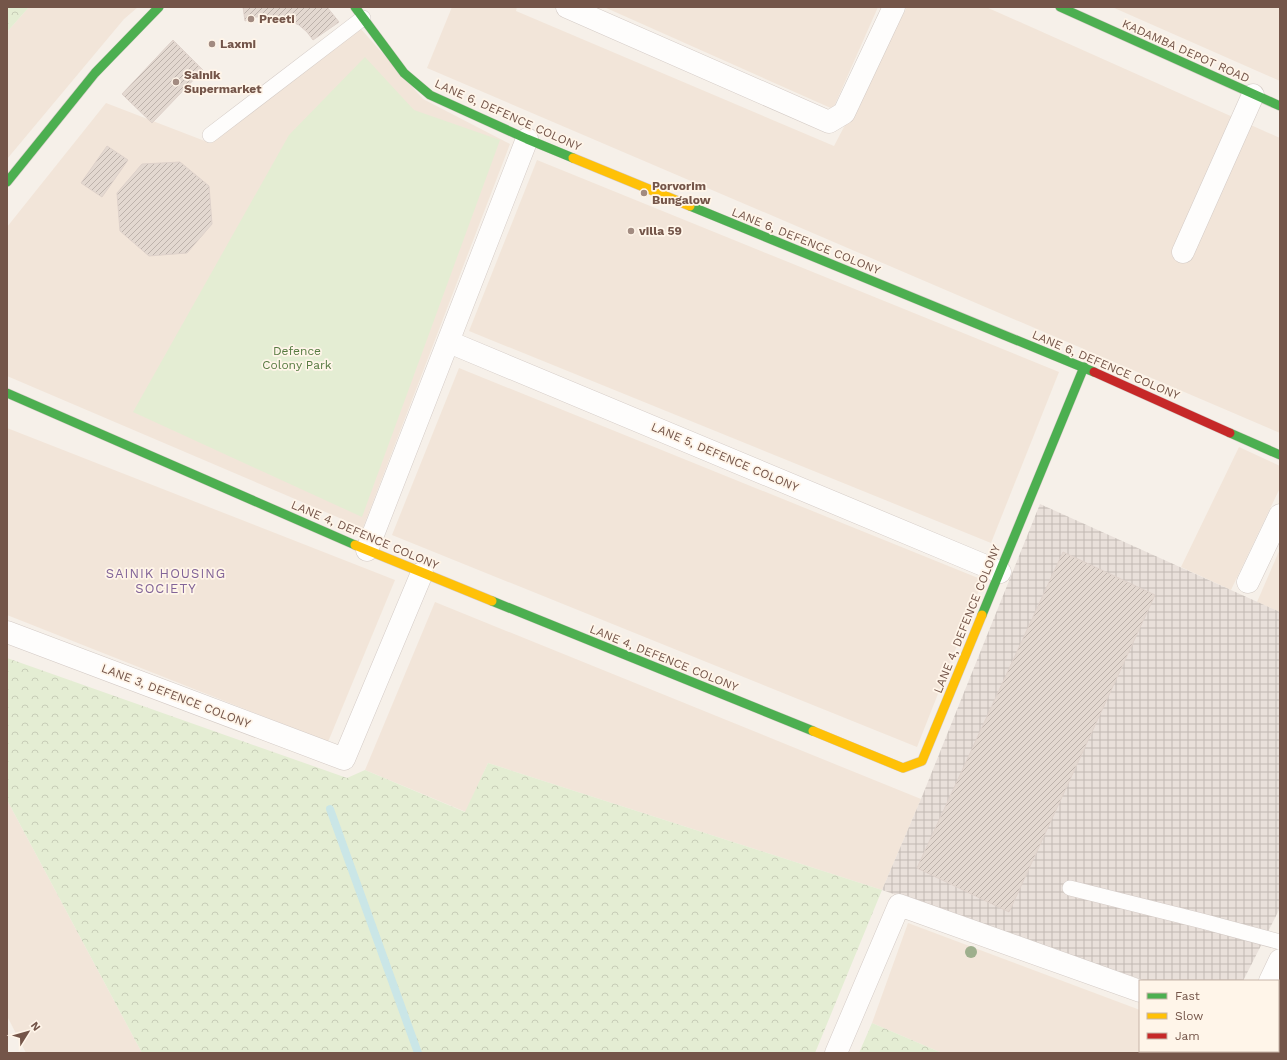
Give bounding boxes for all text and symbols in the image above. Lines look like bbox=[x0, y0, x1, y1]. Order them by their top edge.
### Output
place label: Preeti bbox=[259, 12, 295, 26]
marker: Preeti bbox=[246, 14, 256, 24]
street label: KADAMBA DEPOT ROAD bbox=[1120, 17, 1252, 85]
place label: Laxmi bbox=[220, 37, 256, 51]
marker: Laxmi bbox=[207, 39, 217, 49]
place label: Sainik Supermarket bbox=[184, 68, 262, 96]
street label: LANE 6, DEFENCE COLONY bbox=[432, 76, 584, 154]
marker: Sainik Supermarket bbox=[171, 77, 181, 87]
place label: Porvorim Bungalow bbox=[652, 179, 711, 207]
marker: Porvorim Bungalow bbox=[639, 188, 649, 198]
street label: LANE 6, DEFENCE COLONY bbox=[730, 205, 882, 277]
place label: villa 59 bbox=[638, 224, 682, 238]
marker: villa 59 bbox=[626, 226, 636, 236]
street label: LANE 6, DEFENCE COLONY bbox=[1030, 327, 1182, 403]
park label: Defence Colony Park bbox=[262, 344, 332, 372]
street label: LANE 5, DEFENCE COLONY bbox=[649, 420, 801, 495]
street label: LANE 4, DEFENCE COLONY bbox=[289, 497, 441, 573]
street label: LANE 4, DEFENCE COLONY bbox=[931, 543, 1003, 695]
district label: SAINIK HOUSING SOCIETY bbox=[106, 566, 226, 596]
street label: LANE 4, DEFENCE COLONY bbox=[588, 622, 740, 694]
street label: LANE 3, DEFENCE COLONY bbox=[99, 661, 253, 731]
legend bbox=[1139, 980, 1279, 1052]
text: Fast bbox=[1175, 989, 1200, 1003]
text: Slow bbox=[1175, 1009, 1203, 1023]
north arrow bbox=[8, 1012, 48, 1052]
text: N bbox=[28, 1019, 43, 1033]
text: Jam bbox=[1175, 1029, 1200, 1043]

